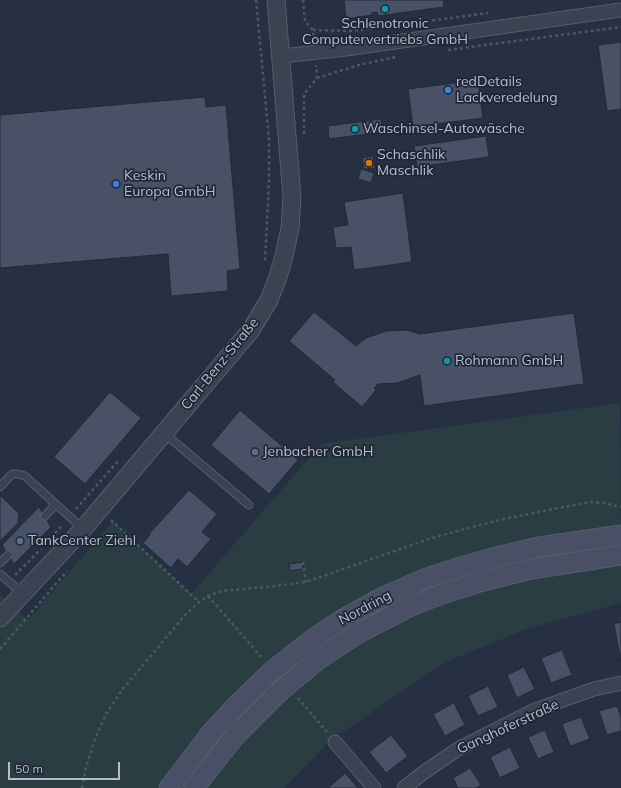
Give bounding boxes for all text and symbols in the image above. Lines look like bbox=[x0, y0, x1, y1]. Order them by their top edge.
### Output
marker: Schlenotronic Computervertriebs GmbH bbox=[380, 4, 390, 14]
place label: Schlenotronic Computervertriebs GmbH bbox=[302, 16, 468, 48]
place label: redDetails Lackveredelung bbox=[456, 74, 558, 106]
marker: redDetails Lackveredelung bbox=[443, 85, 453, 95]
place label: Waschinsel-Autowäsche bbox=[363, 121, 525, 137]
marker: Waschinsel-Autowäsche bbox=[350, 124, 360, 134]
place label: Schaschlik Maschlik bbox=[377, 147, 445, 180]
marker: Schaschlik Maschlik bbox=[364, 158, 374, 168]
place label: Keskin Europa GmbH bbox=[124, 168, 215, 200]
marker: Keskin Europa GmbH bbox=[111, 179, 121, 189]
street label: Carl-Benz-Straße bbox=[178, 315, 262, 413]
place label: Rohmann GmbH bbox=[455, 353, 563, 369]
marker: Rohmann GmbH bbox=[442, 356, 452, 366]
place label: Jenbacher GmbH bbox=[263, 444, 373, 460]
marker: Jenbacher GmbH bbox=[250, 447, 260, 457]
place label: TankCenter Ziehl bbox=[28, 533, 136, 549]
marker: TankCenter Ziehl bbox=[15, 536, 25, 546]
street label: Nordring bbox=[336, 587, 394, 629]
street label: Ganghoferstraße bbox=[454, 696, 562, 758]
scale bar bbox=[10, 754, 122, 780]
text: 50 m bbox=[15, 761, 43, 776]

